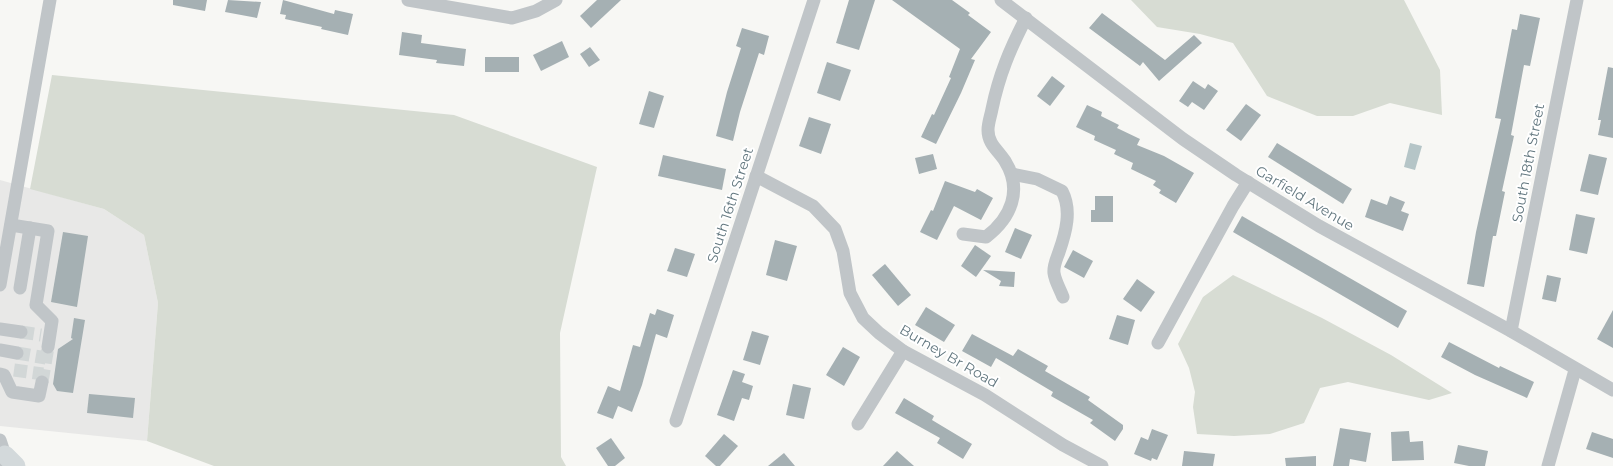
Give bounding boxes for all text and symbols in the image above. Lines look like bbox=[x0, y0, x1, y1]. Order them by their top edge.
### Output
street label: South 18th Street bbox=[1508, 102, 1548, 224]
street label: South 16th Street bbox=[703, 145, 757, 265]
street label: Garfield Avenue bbox=[1253, 162, 1357, 234]
street label: Burney Br Road bbox=[896, 320, 1002, 392]

